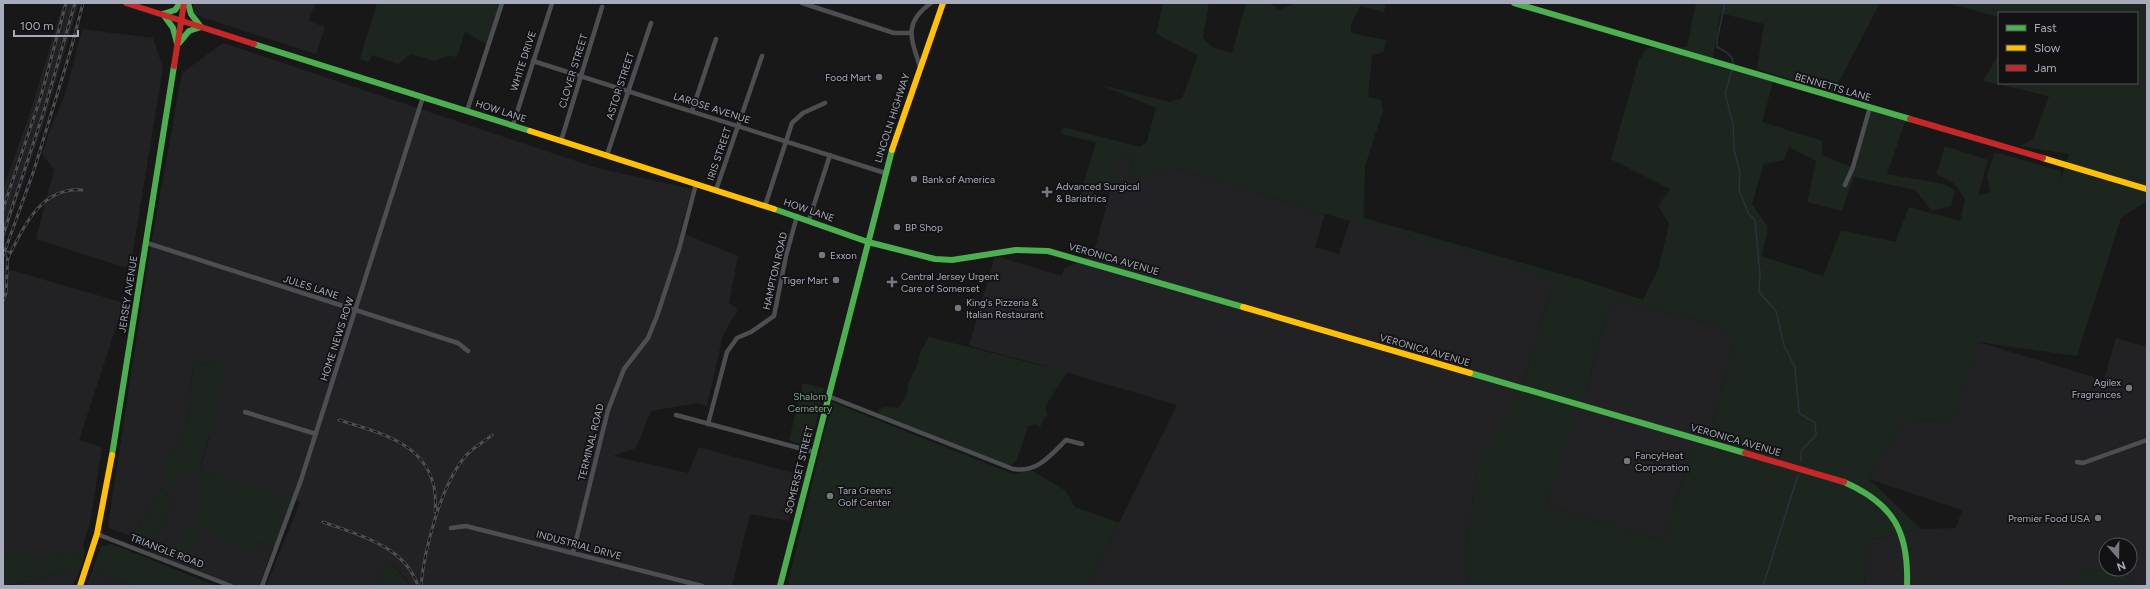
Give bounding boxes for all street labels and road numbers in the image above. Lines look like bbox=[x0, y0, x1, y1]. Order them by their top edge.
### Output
street label: WHITE DRIVE bbox=[507, 29, 539, 93]
street label: CLOVER STREET bbox=[556, 32, 591, 110]
street label: ASTOR STREET bbox=[603, 50, 637, 121]
street label: BENNETTS LANE bbox=[1793, 70, 1873, 104]
street label: LINCOLN HIGHWAY bbox=[871, 72, 913, 164]
street label: LAROSE AVENUE bbox=[672, 89, 752, 127]
street label: HOW LANE bbox=[474, 97, 528, 125]
street label: IRIS STREET bbox=[704, 125, 734, 182]
street label: HOW LANE bbox=[782, 195, 836, 225]
street label: HAMPTON ROAD bbox=[760, 231, 790, 311]
street label: VERONICA AVENUE bbox=[1067, 240, 1161, 278]
street label: JERSEY AVENUE bbox=[115, 254, 141, 333]
street label: JULES LANE bbox=[282, 272, 340, 302]
street label: HOME NEWS ROW bbox=[317, 295, 357, 383]
street label: VERONICA AVENUE bbox=[1378, 331, 1472, 369]
street label: TERMINAL ROAD bbox=[575, 402, 607, 482]
street label: VERONICA AVENUE bbox=[1689, 421, 1783, 459]
street label: SOMERSET STREET bbox=[782, 424, 816, 515]
street label: INDUSTRIAL DRIVE bbox=[535, 527, 623, 563]
street label: TRIANGLE ROAD bbox=[128, 531, 206, 571]

